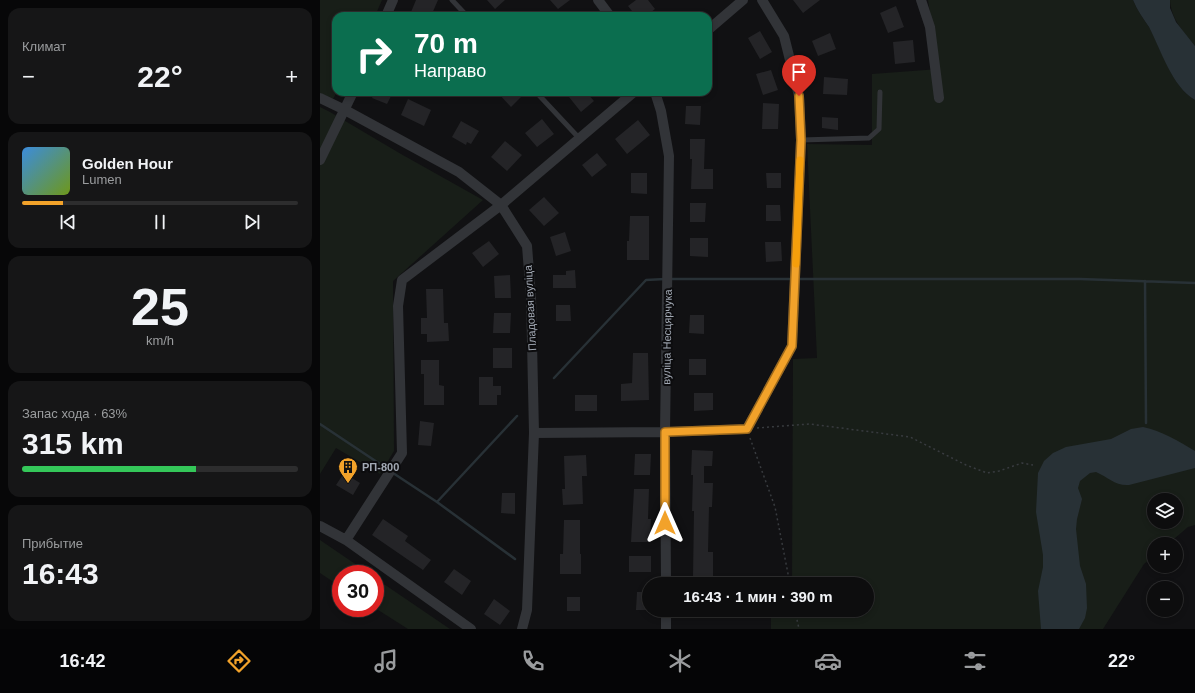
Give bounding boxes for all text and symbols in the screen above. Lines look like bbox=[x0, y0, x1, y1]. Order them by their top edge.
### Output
icon: right bbox=[348, 28, 400, 80]
text: 70 m bbox=[414, 28, 478, 59]
text: Климат bbox=[22, 39, 66, 54]
pin bbox=[782, 55, 816, 96]
text: 22° bbox=[137, 60, 183, 93]
text: Направо bbox=[414, 61, 486, 81]
icon: arrive bbox=[788, 61, 810, 83]
text: − bbox=[22, 64, 35, 89]
text: + bbox=[285, 64, 298, 89]
text: Golden Hour bbox=[82, 155, 173, 172]
text: Lumen bbox=[82, 172, 122, 187]
icon: previous bbox=[57, 211, 79, 233]
icon: pause bbox=[149, 211, 171, 233]
icon: next bbox=[241, 211, 263, 233]
street label: Пладовая вуліца bbox=[522, 264, 538, 351]
text: 25 bbox=[131, 278, 189, 336]
street label: вуліца Несцярчука bbox=[660, 288, 674, 385]
text: km/h bbox=[146, 333, 174, 348]
text: Запас хода · 63% bbox=[22, 406, 127, 421]
text: 315 km bbox=[22, 427, 124, 460]
building icon: РП-800 bbox=[337, 456, 359, 484]
place label: РП-800 bbox=[362, 461, 399, 473]
map controls bbox=[1147, 493, 1183, 617]
button: layers bbox=[1147, 493, 1183, 529]
position arrow bbox=[644, 502, 686, 544]
text: Прибытие bbox=[22, 536, 83, 551]
button: + bbox=[1147, 537, 1183, 573]
text: 16:43 bbox=[22, 557, 99, 590]
speed limit sign: 30 bbox=[332, 565, 384, 617]
button: − bbox=[1147, 581, 1183, 617]
text: 16:43 · 1 мин · 390 m bbox=[683, 588, 833, 605]
icon: directions bbox=[225, 647, 253, 675]
icon: music bbox=[372, 647, 400, 675]
icon: phone bbox=[519, 647, 547, 675]
icon: climate bbox=[666, 647, 694, 675]
icon: car bbox=[814, 647, 842, 675]
icon: filters bbox=[961, 647, 989, 675]
text: 16:42 bbox=[60, 651, 106, 671]
text: 22° bbox=[1108, 651, 1135, 671]

